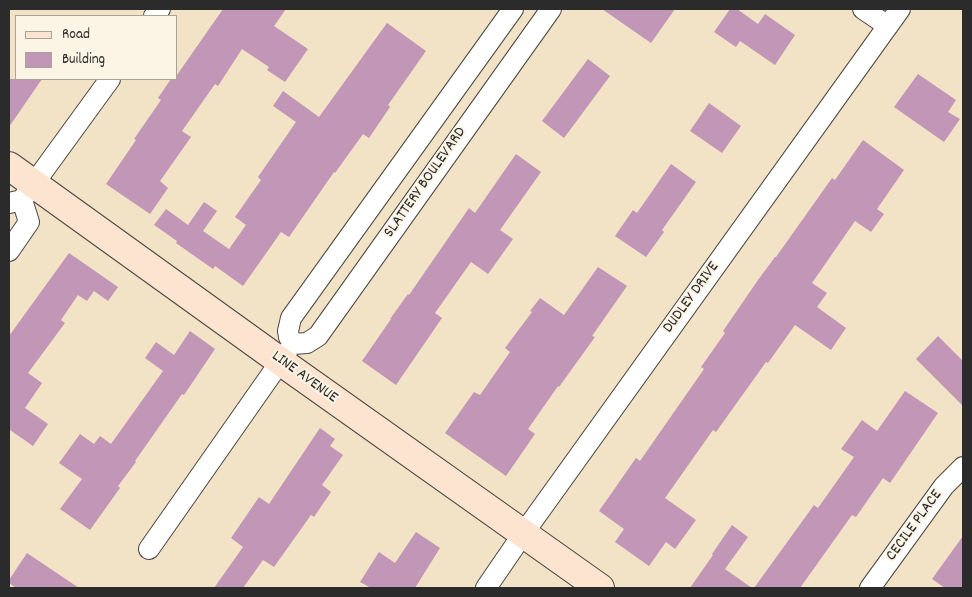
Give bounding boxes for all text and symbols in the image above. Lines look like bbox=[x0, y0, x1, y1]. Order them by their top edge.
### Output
legend bbox=[15, 15, 178, 80]
text: Road bbox=[62, 24, 90, 46]
text: Building bbox=[62, 49, 105, 71]
street label: SLATTERY BOULEVARD bbox=[381, 124, 471, 242]
street label: DUDLEY DRIVE bbox=[660, 259, 724, 337]
street label: LINE AVENUE bbox=[267, 348, 341, 408]
street label: CECILE PLACE bbox=[883, 487, 947, 565]

